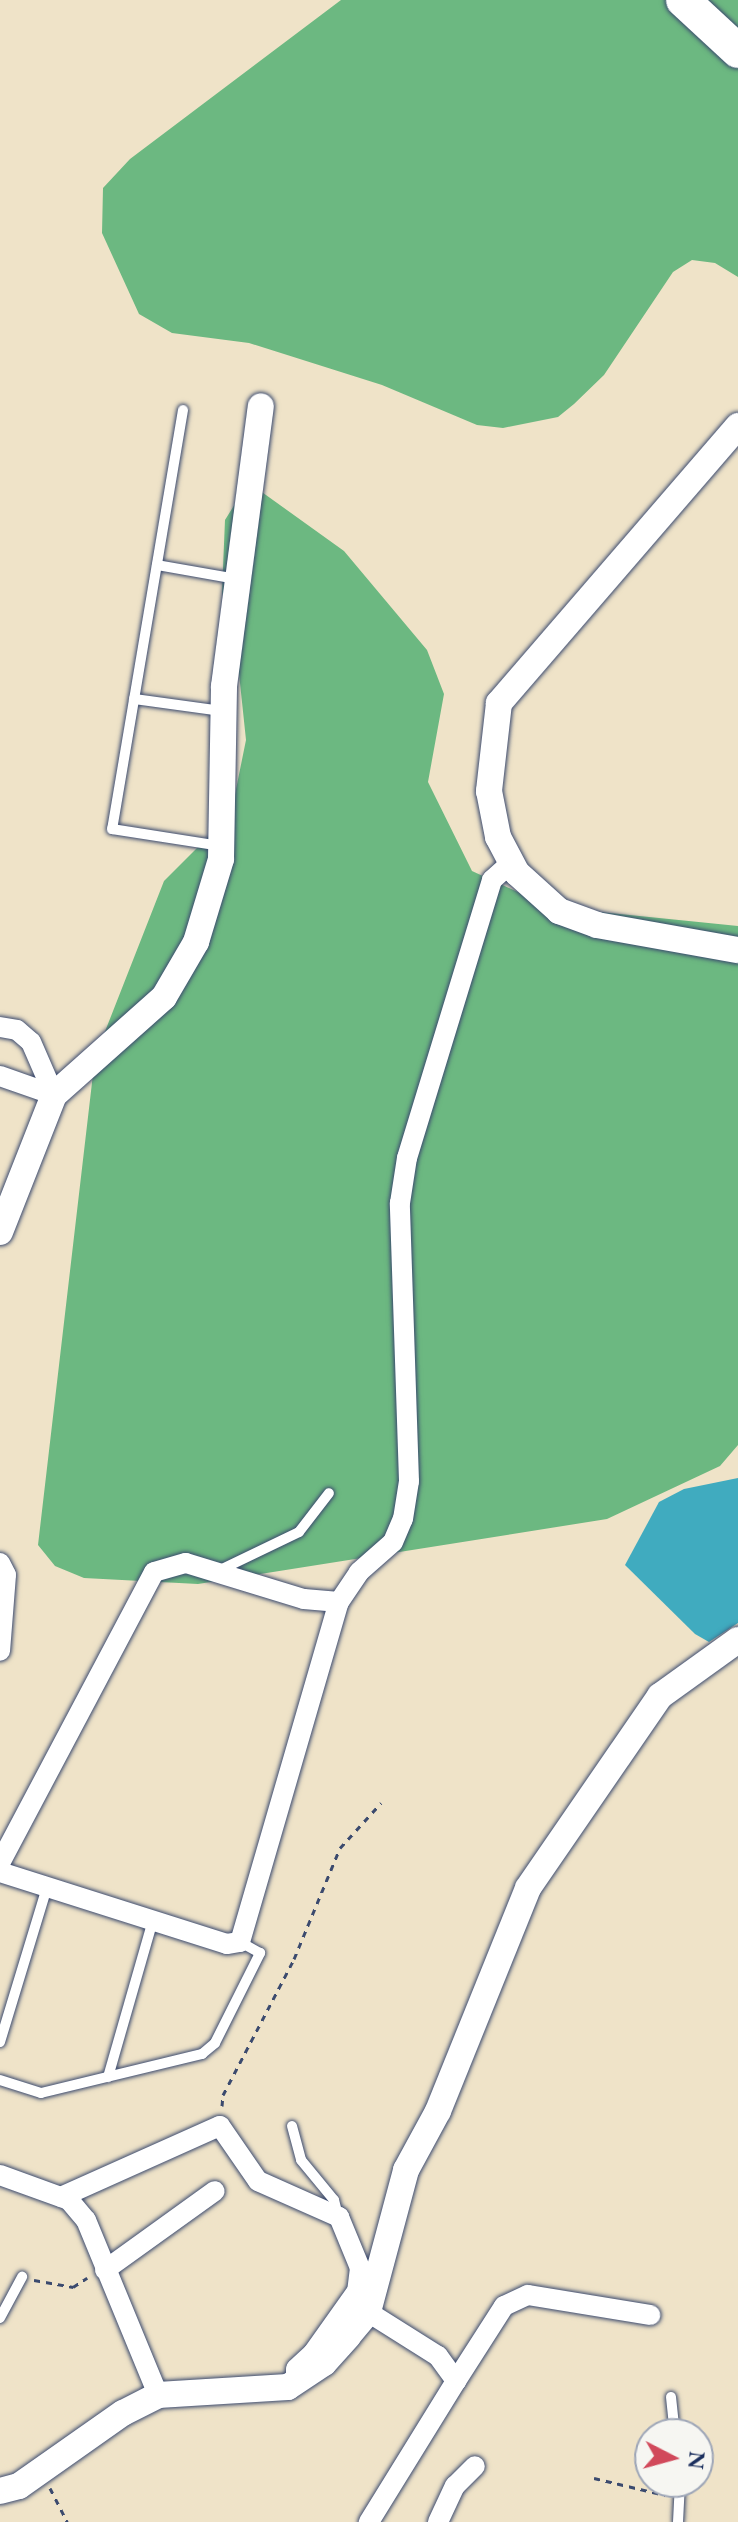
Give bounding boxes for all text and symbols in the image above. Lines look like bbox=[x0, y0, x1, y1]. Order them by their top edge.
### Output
north arrow bbox=[634, 2418, 714, 2498]
text: N bbox=[681, 2450, 712, 2471]

